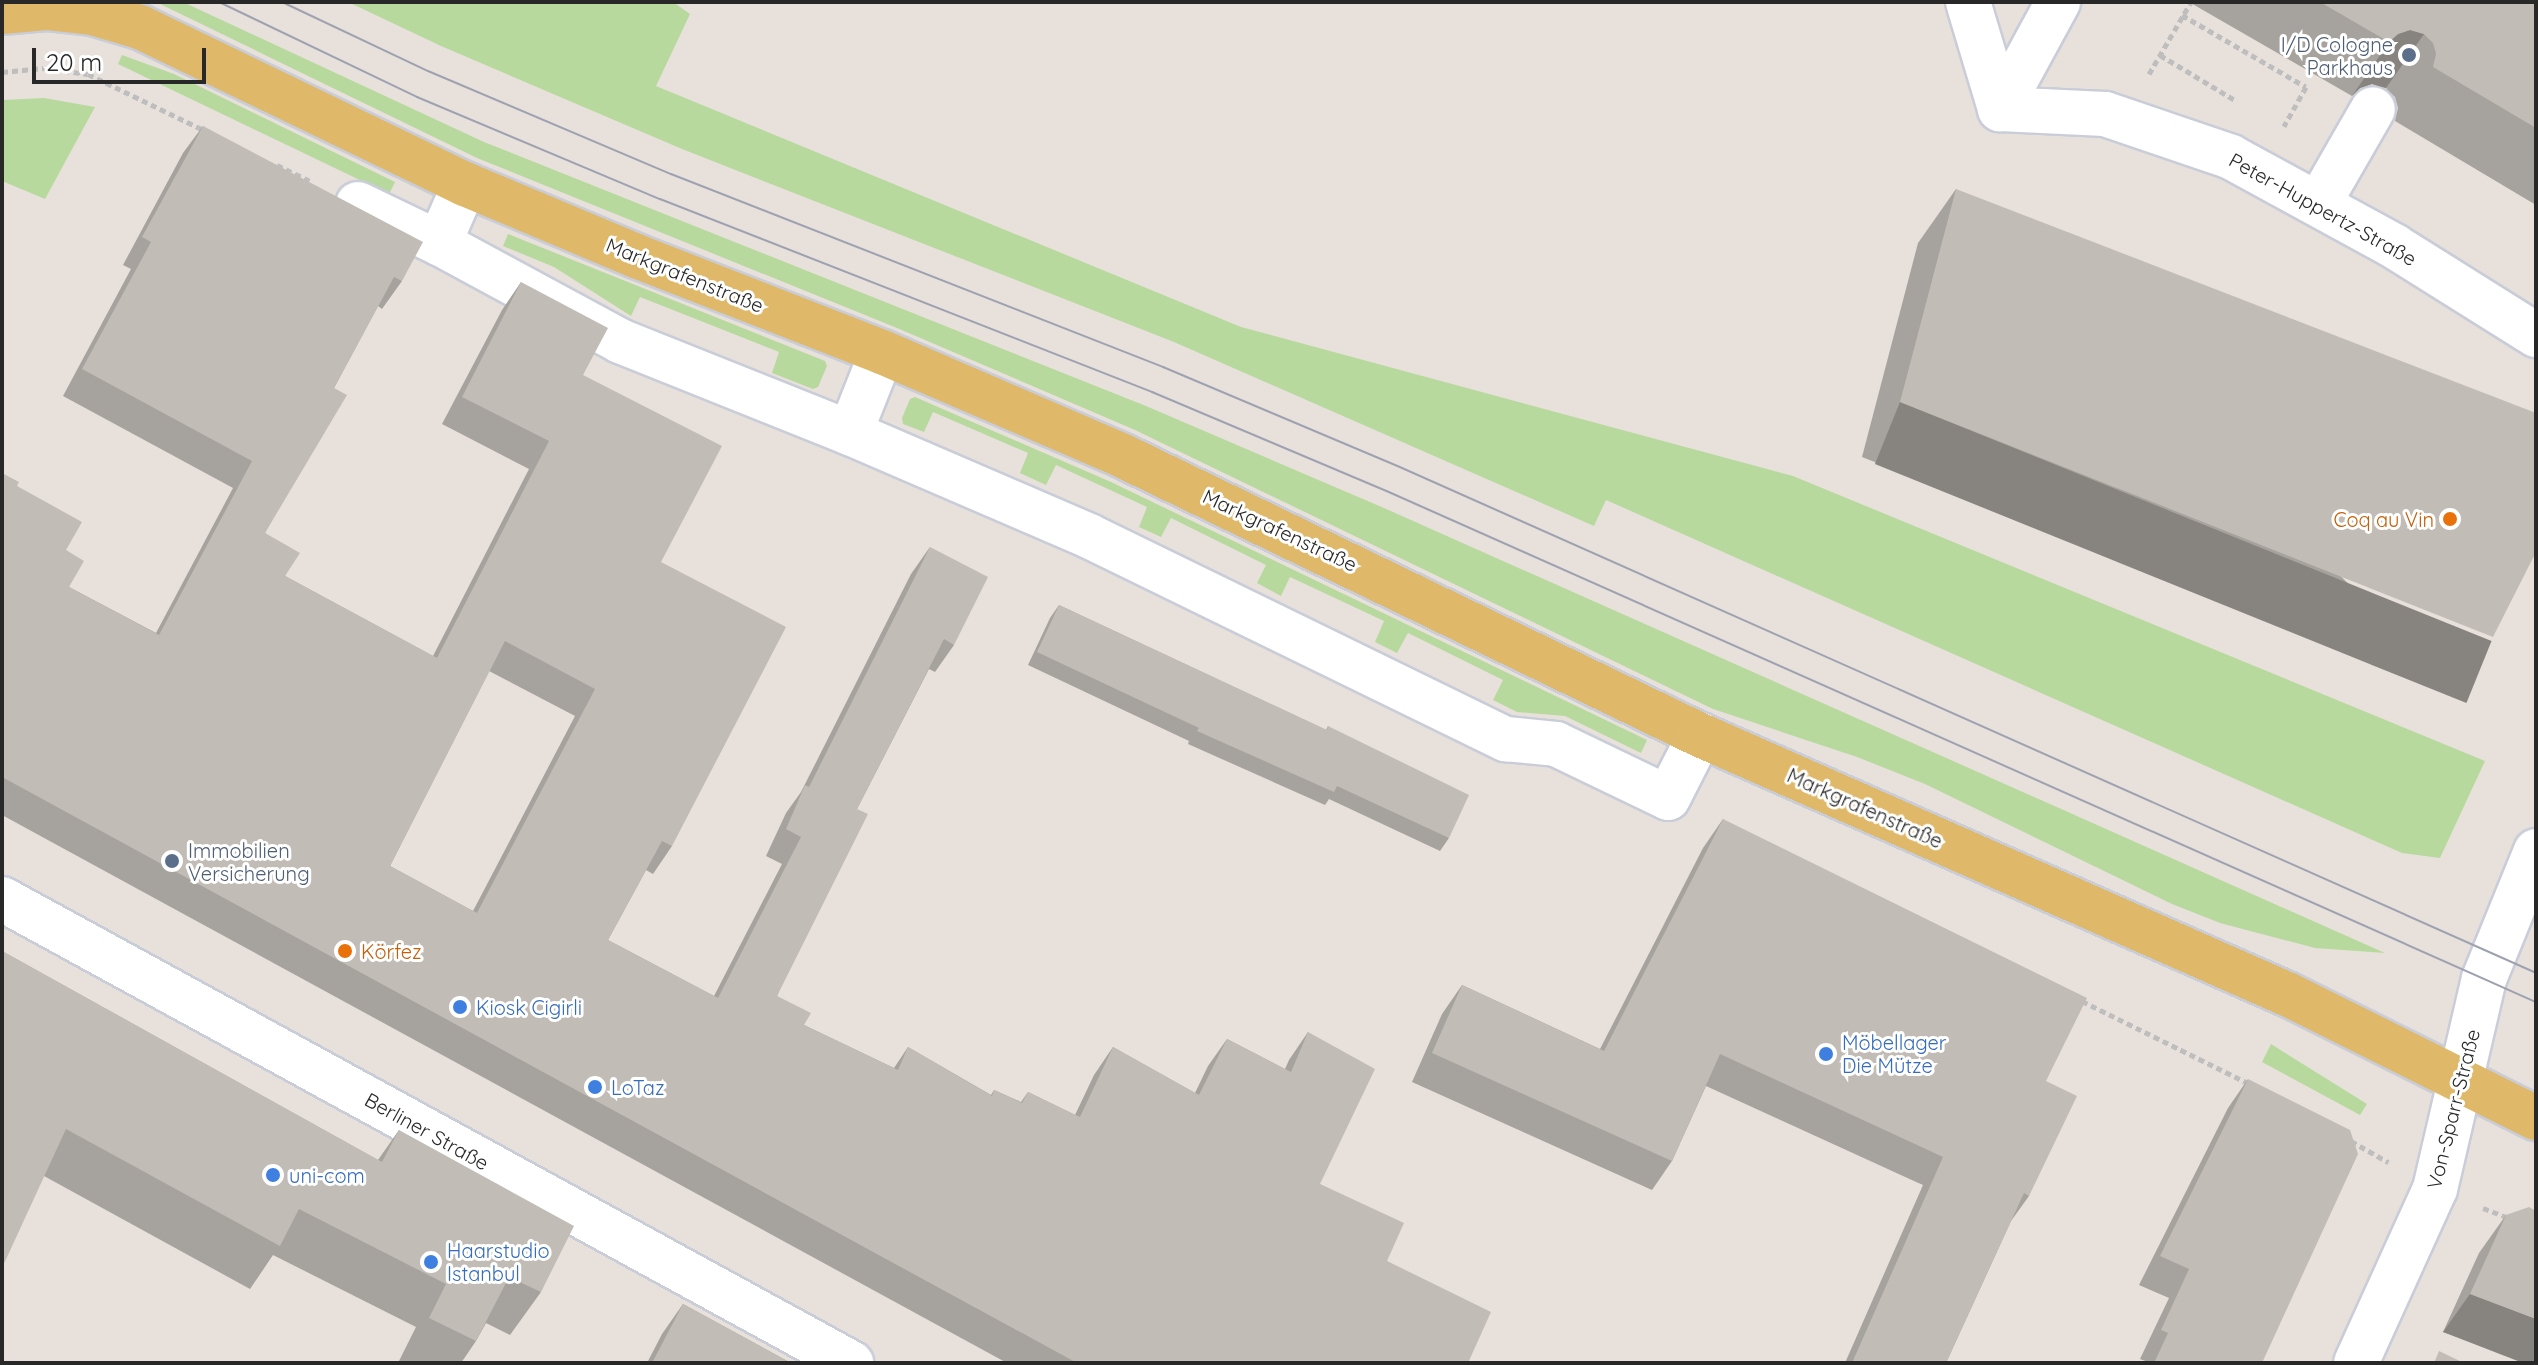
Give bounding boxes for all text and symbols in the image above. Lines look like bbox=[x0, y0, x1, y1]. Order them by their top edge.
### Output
scale bar bbox=[36, 32, 210, 82]
place label: I/D Cologne Parkhaus bbox=[2281, 32, 2393, 79]
marker: I/D Cologne Parkhaus bbox=[2400, 46, 2418, 64]
text: 20 m bbox=[46, 47, 102, 77]
street label: Peter-Huppertz-Straße bbox=[2225, 147, 2421, 271]
street label: Markgrafenstraße bbox=[603, 232, 767, 318]
street label: Markgrafenstraße bbox=[1199, 484, 1361, 576]
place label: Coq au Vin bbox=[2333, 507, 2434, 531]
marker: Coq au Vin bbox=[2441, 510, 2459, 528]
street label: Markgrafenstraße bbox=[1784, 763, 1946, 853]
place label: Immobilien Versicherung bbox=[188, 838, 310, 885]
marker: Immobilien Versicherung bbox=[163, 852, 181, 870]
place label: Körfez bbox=[361, 939, 422, 963]
marker: Körfez bbox=[336, 942, 354, 960]
place label: Kiosk Cigirli bbox=[476, 995, 582, 1019]
marker: Kiosk Cigirli bbox=[451, 998, 469, 1016]
street label: Von-Sparr-Straße bbox=[2422, 1027, 2484, 1191]
place label: Möbellager Die Mütze bbox=[1842, 1030, 1946, 1077]
marker: Möbellager Die Mütze bbox=[1817, 1045, 1835, 1063]
place label: LoTaz bbox=[611, 1075, 665, 1099]
marker: LoTaz bbox=[586, 1078, 604, 1096]
street label: Berliner Straße bbox=[361, 1087, 493, 1175]
place label: uni-com bbox=[289, 1163, 365, 1187]
marker: uni-com bbox=[264, 1166, 282, 1184]
place label: Haarstudio Istanbul bbox=[447, 1238, 550, 1285]
marker: Haarstudio Istanbul bbox=[422, 1253, 440, 1271]

